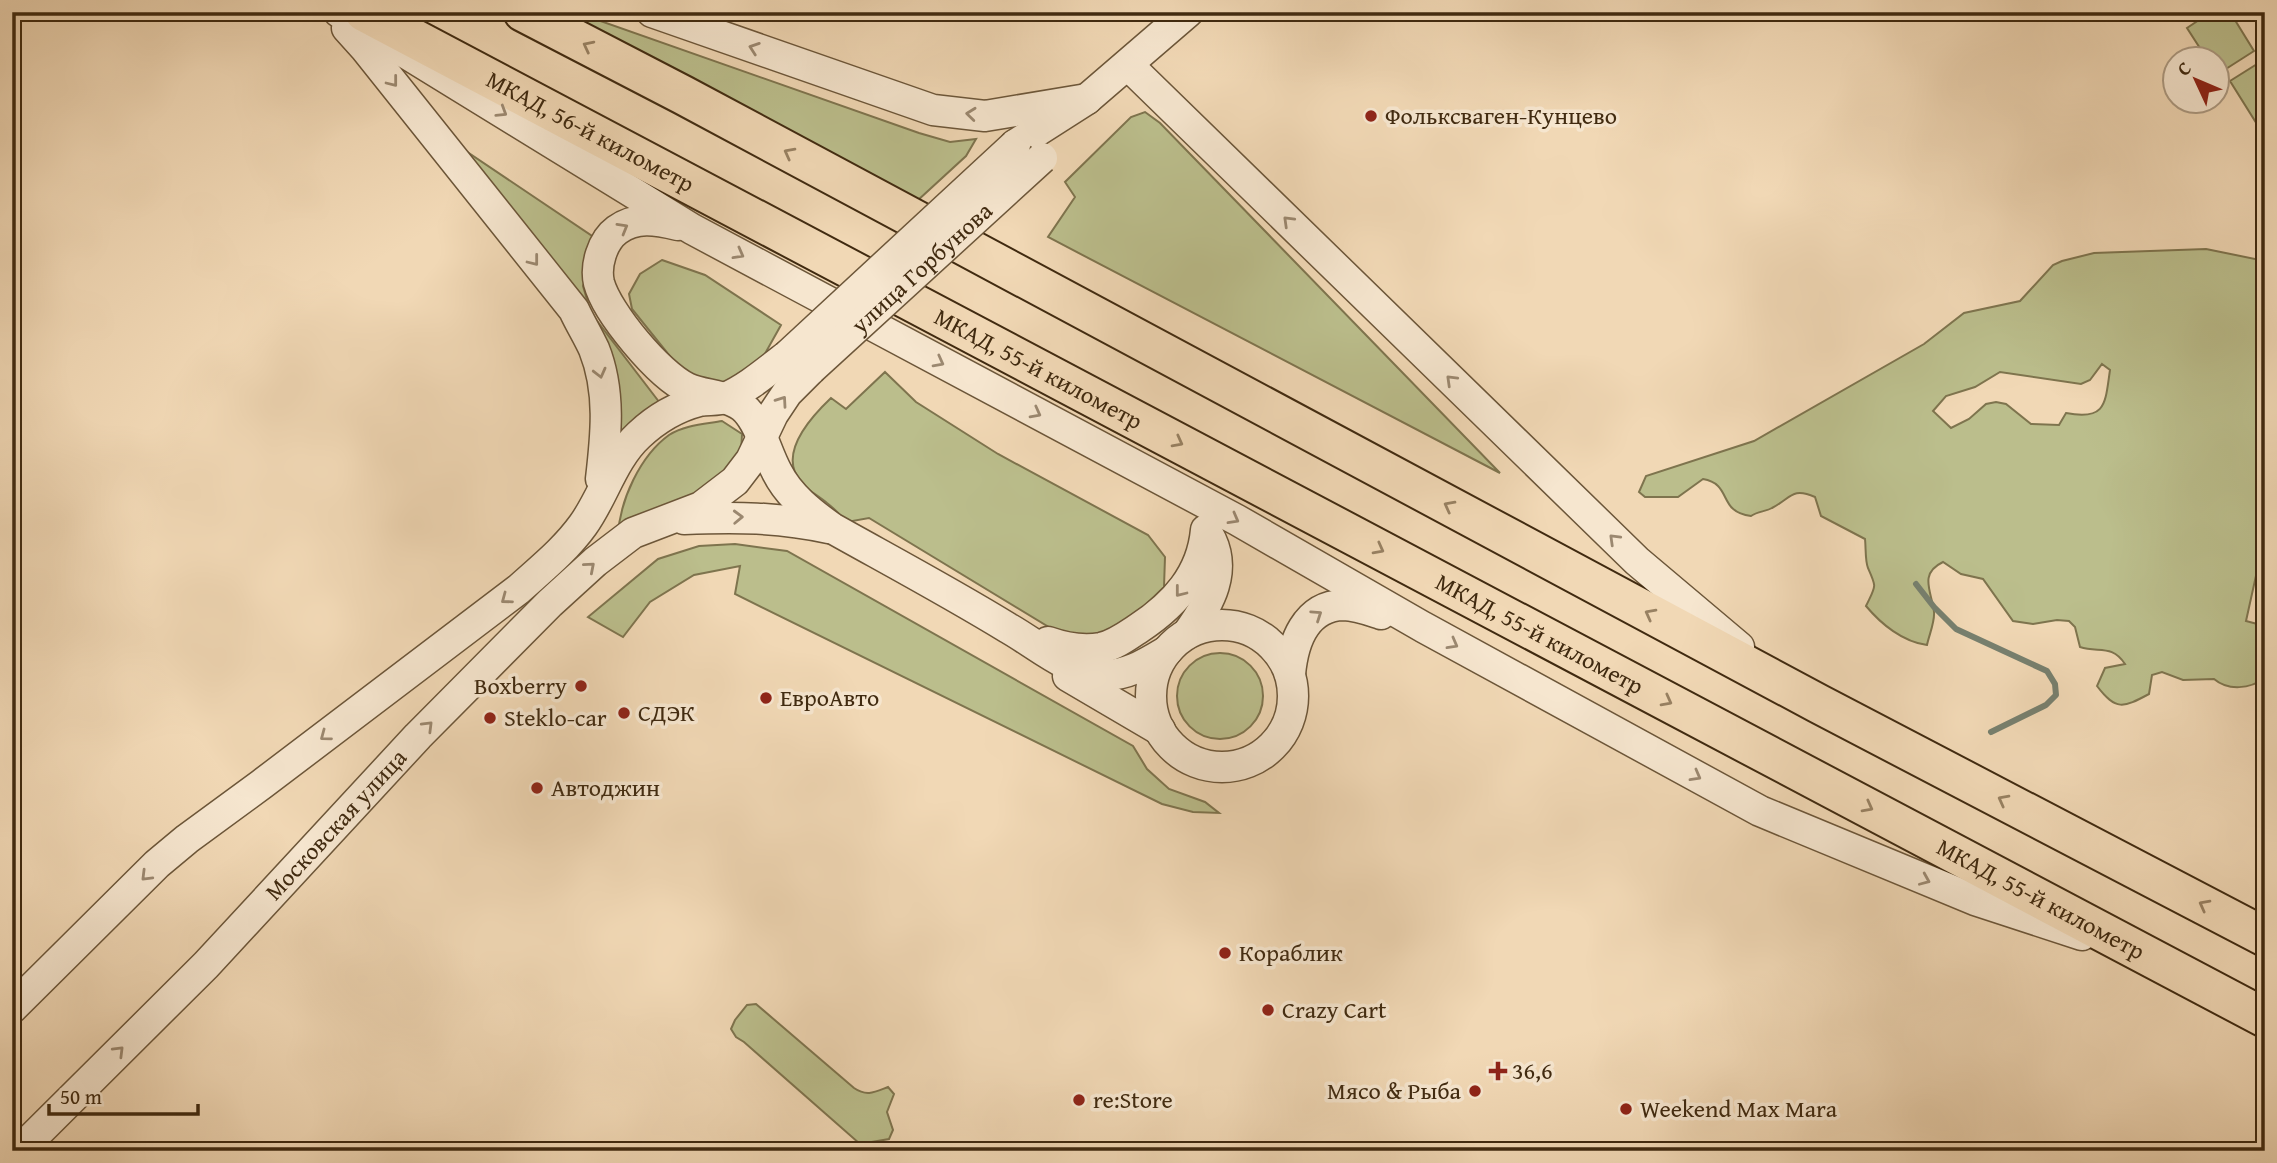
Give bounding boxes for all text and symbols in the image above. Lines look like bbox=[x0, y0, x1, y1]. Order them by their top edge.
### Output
one-way arrow bbox=[583, 41, 595, 55]
one-way arrow bbox=[749, 42, 761, 56]
north arrow bbox=[2162, 46, 2232, 116]
text: С bbox=[2170, 54, 2198, 82]
street label: МКАД, 56-й километр bbox=[480, 62, 701, 201]
one-way arrow bbox=[384, 75, 397, 87]
place label: Фольксваген-Кунцево bbox=[1385, 98, 1617, 133]
one-way arrow bbox=[494, 104, 507, 117]
one-way arrow bbox=[965, 107, 976, 122]
marker: Фольксваген-Кунцево bbox=[1363, 108, 1379, 124]
one-way arrow bbox=[784, 148, 796, 161]
street label: улица Горбунова bbox=[842, 193, 1000, 342]
one-way arrow bbox=[1284, 217, 1296, 229]
one-way arrow bbox=[616, 223, 629, 236]
one-way arrow bbox=[732, 246, 744, 260]
one-way arrow bbox=[526, 252, 538, 265]
street label: МКАД, 55-й километр bbox=[928, 299, 1149, 438]
one-way arrow bbox=[932, 354, 945, 367]
one-way arrow bbox=[592, 367, 606, 379]
one-way arrow bbox=[1446, 375, 1459, 388]
one-way arrow bbox=[774, 396, 786, 409]
one-way arrow bbox=[1029, 405, 1042, 419]
one-way arrow bbox=[1171, 434, 1183, 448]
one-way arrow bbox=[1444, 501, 1456, 514]
one-way arrow bbox=[733, 510, 744, 525]
one-way arrow bbox=[1227, 511, 1240, 524]
one-way arrow bbox=[1609, 534, 1622, 547]
one-way arrow bbox=[1372, 540, 1384, 554]
one-way arrow bbox=[582, 563, 595, 575]
street label: МКАД, 55-й километр bbox=[1430, 564, 1650, 703]
one-way arrow bbox=[1176, 585, 1189, 597]
one-way arrow bbox=[502, 590, 514, 603]
one-way arrow bbox=[1645, 608, 1657, 622]
one-way arrow bbox=[1309, 611, 1322, 623]
one-way arrow bbox=[1446, 635, 1458, 649]
place label: Boxberry bbox=[474, 668, 567, 703]
marker: Boxberry bbox=[573, 678, 589, 694]
place label: ЕвроАвто bbox=[780, 680, 879, 715]
marker: ЕвроАвто bbox=[758, 690, 774, 706]
one-way arrow bbox=[1660, 692, 1672, 706]
place label: СДЭК bbox=[638, 695, 695, 730]
place label: Steklo-car bbox=[504, 700, 607, 735]
marker: СДЭК bbox=[616, 705, 632, 721]
marker: Steklo-car bbox=[482, 710, 498, 726]
one-way arrow bbox=[419, 721, 432, 734]
one-way arrow bbox=[320, 728, 333, 741]
street label: Московская улица bbox=[256, 740, 415, 908]
one-way arrow bbox=[1689, 768, 1701, 781]
place label: Автоджин bbox=[551, 770, 660, 805]
marker: Автоджин bbox=[529, 780, 545, 796]
one-way arrow bbox=[1998, 794, 2010, 808]
one-way arrow bbox=[1861, 799, 1873, 813]
street label: МКАД, 55-й километр bbox=[1931, 829, 2151, 968]
one-way arrow bbox=[141, 867, 154, 880]
one-way arrow bbox=[1919, 871, 1931, 885]
one-way arrow bbox=[2199, 900, 2212, 913]
place label: Кораблик bbox=[1239, 935, 1343, 970]
marker: Кораблик bbox=[1217, 945, 1233, 961]
place label: Crazy Cart bbox=[1282, 992, 1387, 1027]
marker: Crazy Cart bbox=[1260, 1002, 1276, 1018]
one-way arrow bbox=[111, 1046, 124, 1059]
place label: 36,6 bbox=[1512, 1053, 1553, 1088]
marker: 36,6 bbox=[1490, 1063, 1506, 1079]
scale bar bbox=[49, 1072, 198, 1116]
place label: Мясо & Рыба bbox=[1327, 1073, 1462, 1108]
text: 50 m bbox=[60, 1081, 102, 1112]
place label: re:Store bbox=[1093, 1082, 1173, 1117]
marker: Мясо & Рыба bbox=[1467, 1083, 1483, 1099]
place label: Weekend Max Mara bbox=[1640, 1091, 1838, 1126]
marker: re:Store bbox=[1071, 1092, 1087, 1108]
marker: Weekend Max Mara bbox=[1618, 1101, 1634, 1117]

